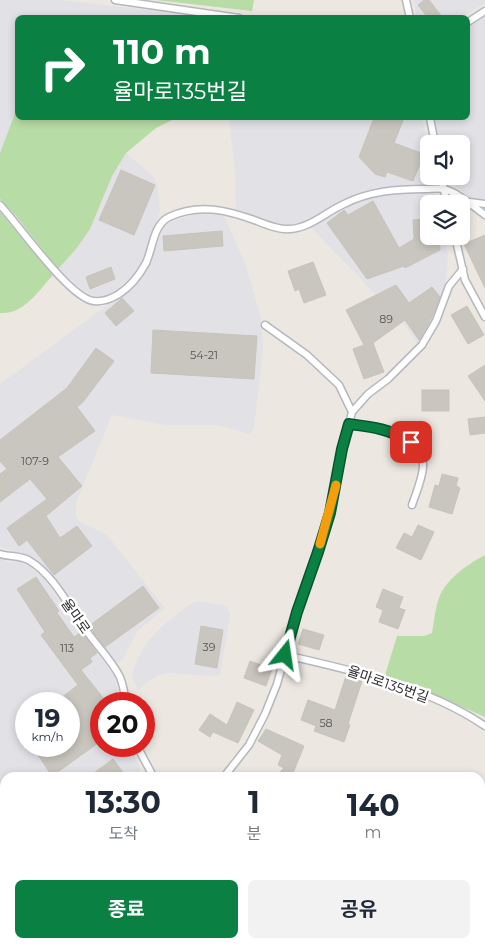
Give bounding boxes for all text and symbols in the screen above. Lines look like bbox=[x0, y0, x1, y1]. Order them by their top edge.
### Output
text: 110 m bbox=[113, 30, 211, 73]
icon: right bbox=[30, 35, 95, 100]
text: 율마로135번길 bbox=[113, 78, 247, 105]
map controls bbox=[420, 135, 470, 245]
button: sound bbox=[420, 135, 470, 185]
button: layers bbox=[420, 195, 470, 245]
house number: 89 bbox=[379, 312, 393, 326]
house number: 54-21 bbox=[190, 348, 218, 362]
pin bbox=[390, 421, 432, 463]
icon: arrive bbox=[397, 428, 425, 456]
house number: 107-9 bbox=[21, 454, 49, 468]
street label: 율마로 bbox=[58, 595, 95, 637]
position arrow bbox=[258, 628, 310, 680]
house number: 39 bbox=[203, 640, 216, 654]
house number: 113 bbox=[60, 641, 74, 655]
street label: 율마로135번길 bbox=[345, 662, 431, 706]
speed limit sign: 20 bbox=[90, 692, 155, 757]
text: 19 bbox=[35, 703, 60, 733]
house number: 58 bbox=[319, 716, 333, 730]
text: km/h bbox=[31, 729, 64, 744]
text: 13:30 bbox=[85, 784, 161, 821]
text: 1 bbox=[248, 784, 260, 821]
text: 140 bbox=[347, 787, 400, 824]
text: m bbox=[365, 823, 382, 842]
text: 도착 bbox=[109, 824, 138, 843]
text: 분 bbox=[246, 824, 261, 843]
button: 종료 bbox=[15, 880, 238, 938]
button: 공유 bbox=[248, 880, 470, 938]

